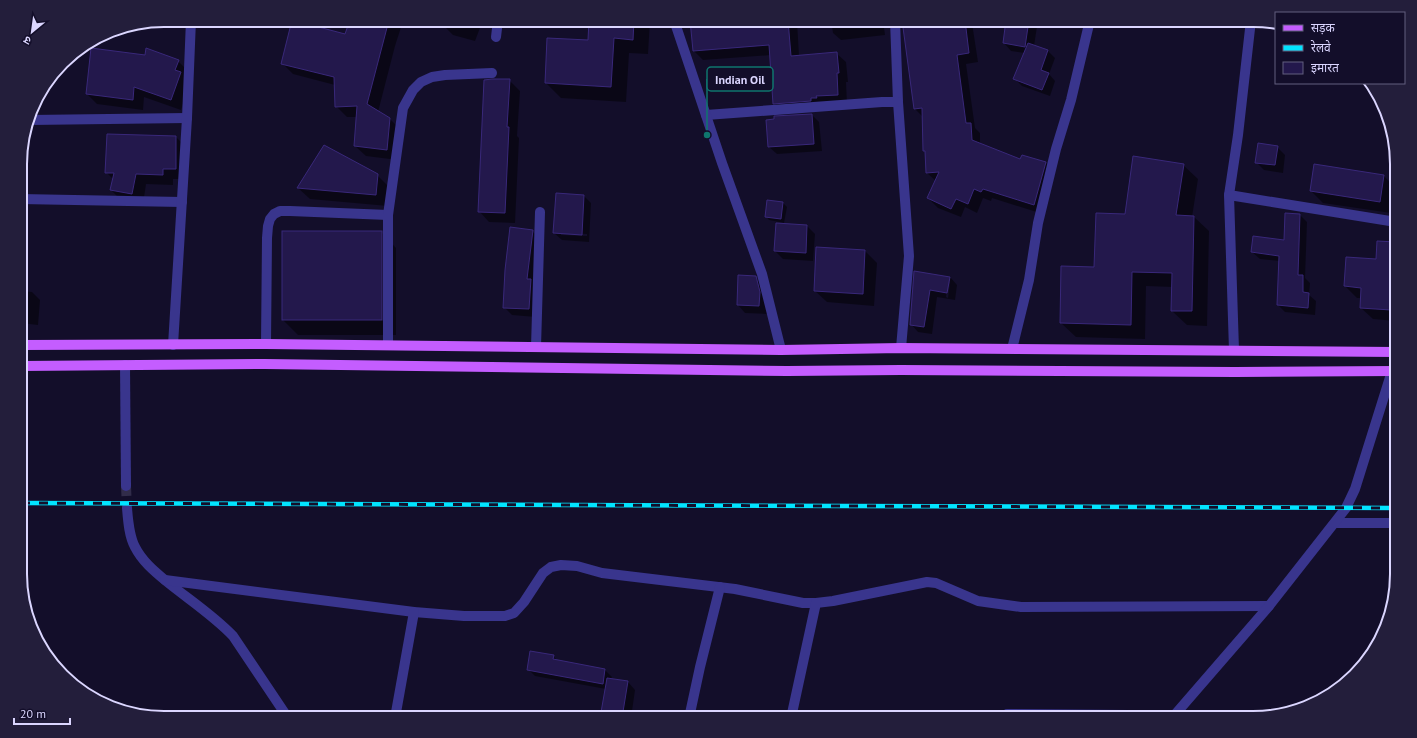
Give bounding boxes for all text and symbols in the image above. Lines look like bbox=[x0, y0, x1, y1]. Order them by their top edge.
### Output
north arrow bbox=[12, 12, 52, 52]
legend bbox=[1275, 12, 1405, 84]
text: सड़क bbox=[1311, 20, 1336, 35]
text: उ bbox=[20, 33, 33, 48]
text: रेलवे bbox=[1311, 40, 1331, 55]
text: इमारत bbox=[1311, 60, 1340, 75]
callout: Indian Oil bbox=[707, 67, 773, 91]
text: Indian Oil bbox=[715, 72, 765, 87]
scale bar bbox=[14, 700, 70, 726]
text: 20 m bbox=[20, 706, 46, 721]

